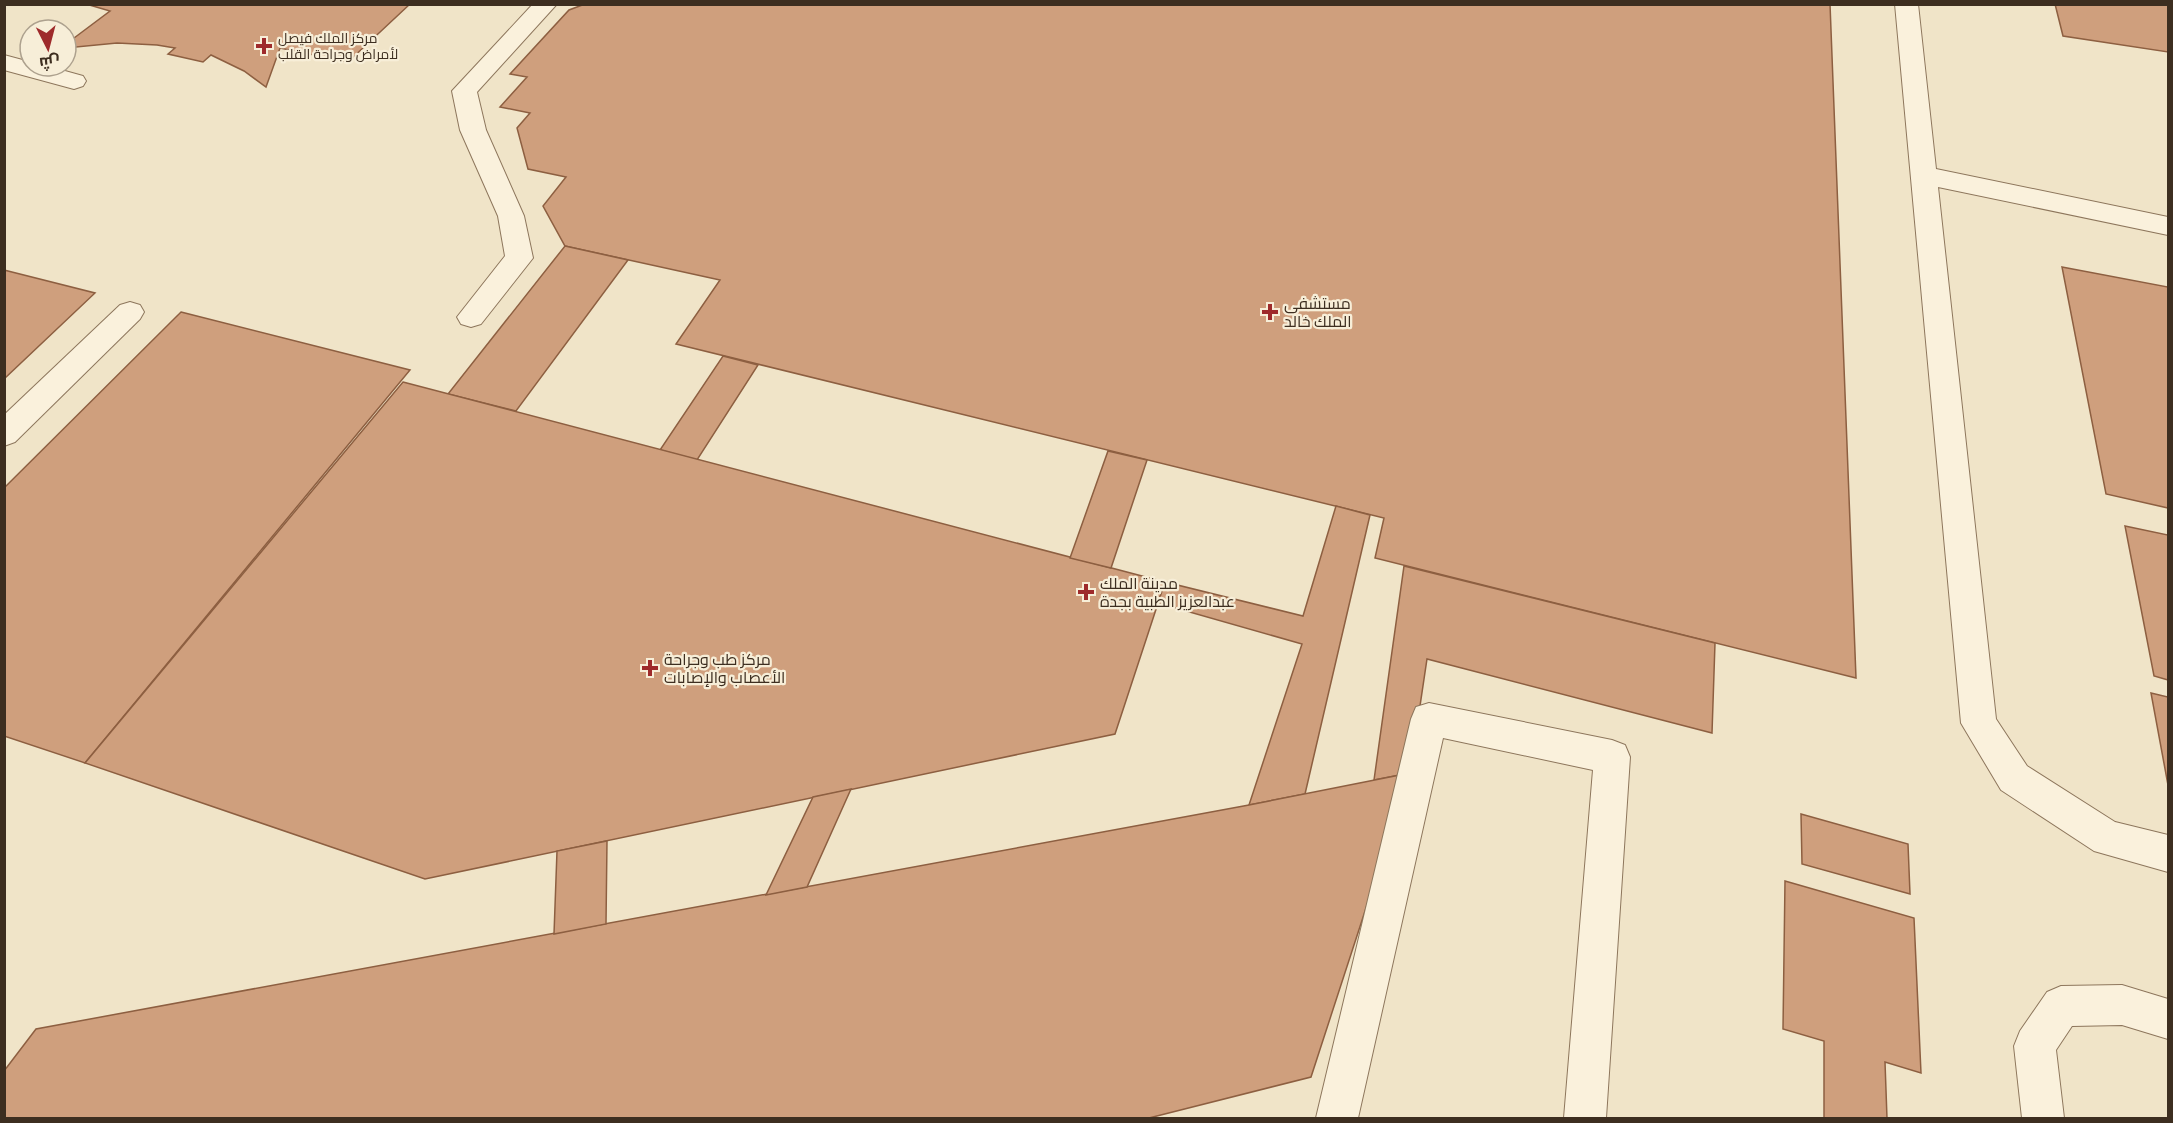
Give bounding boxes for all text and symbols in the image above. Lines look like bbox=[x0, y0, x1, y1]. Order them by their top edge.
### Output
north arrow bbox=[18, 18, 78, 78]
place label: مركز الملك فيصل لأمراض وجراحة القلب bbox=[278, 25, 398, 67]
marker: مركز الملك فيصل لأمراض وجراحة القلب bbox=[255, 37, 273, 55]
text: ش bbox=[38, 47, 61, 79]
place label: مستشفى الملك خالد bbox=[1284, 288, 1352, 336]
marker: مستشفى الملك خالد bbox=[1261, 303, 1279, 321]
place label: مدينة الملك عبدالعزيز الطبية بجدة bbox=[1100, 568, 1235, 616]
marker: مدينة الملك عبدالعزيز الطبية بجدة bbox=[1077, 583, 1095, 601]
place label: مركز طب وجراحة الأعصاب والإصابات bbox=[664, 644, 785, 692]
marker: مركز طب وجراحة الأعصاب والإصابات bbox=[641, 659, 659, 677]

